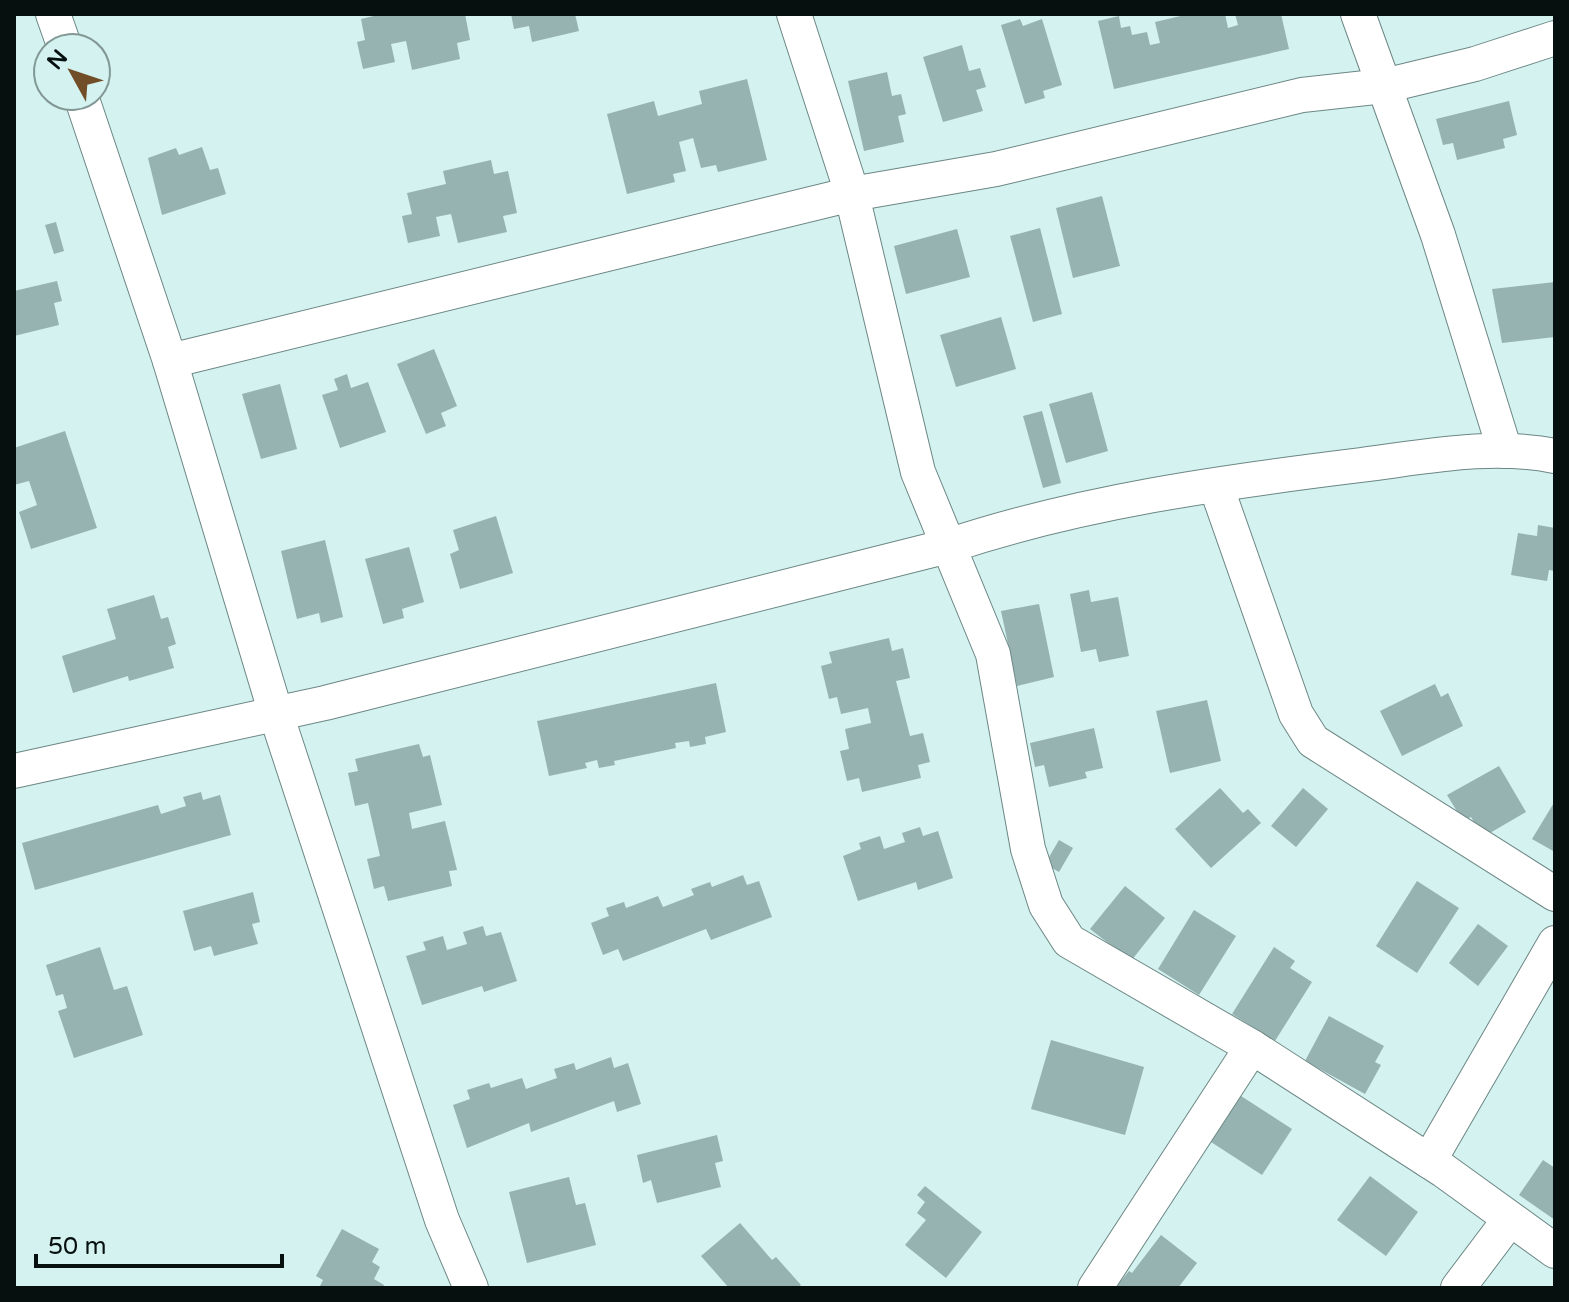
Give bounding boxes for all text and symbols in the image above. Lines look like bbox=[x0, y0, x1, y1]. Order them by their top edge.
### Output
north arrow bbox=[32, 32, 112, 112]
text: N bbox=[42, 45, 73, 75]
scale bar bbox=[36, 1218, 282, 1268]
text: 50 m bbox=[48, 1232, 106, 1261]

